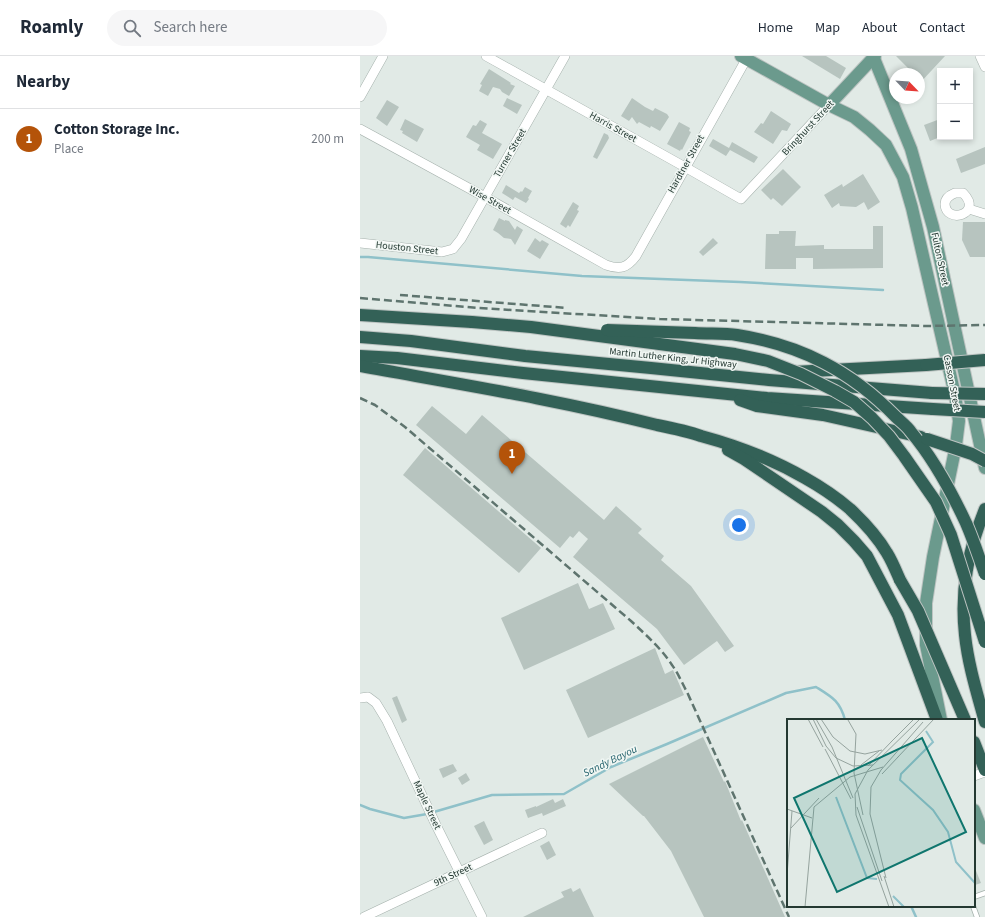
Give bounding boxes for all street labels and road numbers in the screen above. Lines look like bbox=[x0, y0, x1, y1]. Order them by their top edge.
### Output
street label: Bringhurst Street bbox=[779, 97, 838, 159]
street label: Harris Street bbox=[587, 108, 640, 146]
street label: Turner Street bbox=[490, 125, 530, 180]
street label: Hardtner Street bbox=[664, 132, 708, 196]
street label: Wise Street bbox=[466, 183, 514, 218]
street label: Fulton Street bbox=[928, 231, 953, 287]
street label: Houston Street bbox=[375, 238, 439, 258]
street label: Martin Luther King, Jr Highway bbox=[608, 344, 738, 372]
street label: Casson Street bbox=[940, 354, 964, 413]
street label: Maple Street bbox=[410, 778, 445, 832]
street label: 9th Street bbox=[432, 860, 475, 890]

